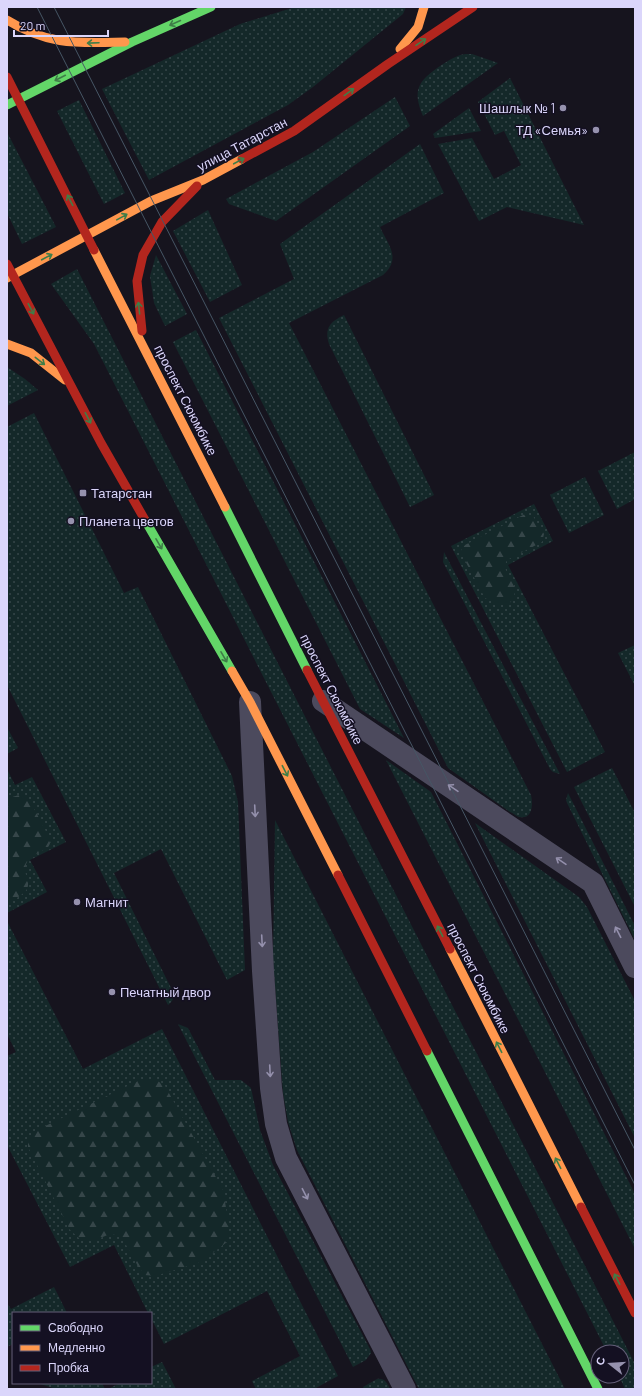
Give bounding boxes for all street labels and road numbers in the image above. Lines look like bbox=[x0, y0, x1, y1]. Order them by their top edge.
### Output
street label: улица Татарстан bbox=[194, 114, 290, 174]
street label: проспект Сююмбике bbox=[151, 342, 221, 458]
street label: проспект Сююмбике bbox=[297, 631, 367, 747]
street label: проспект Сююмбике bbox=[444, 920, 514, 1036]

